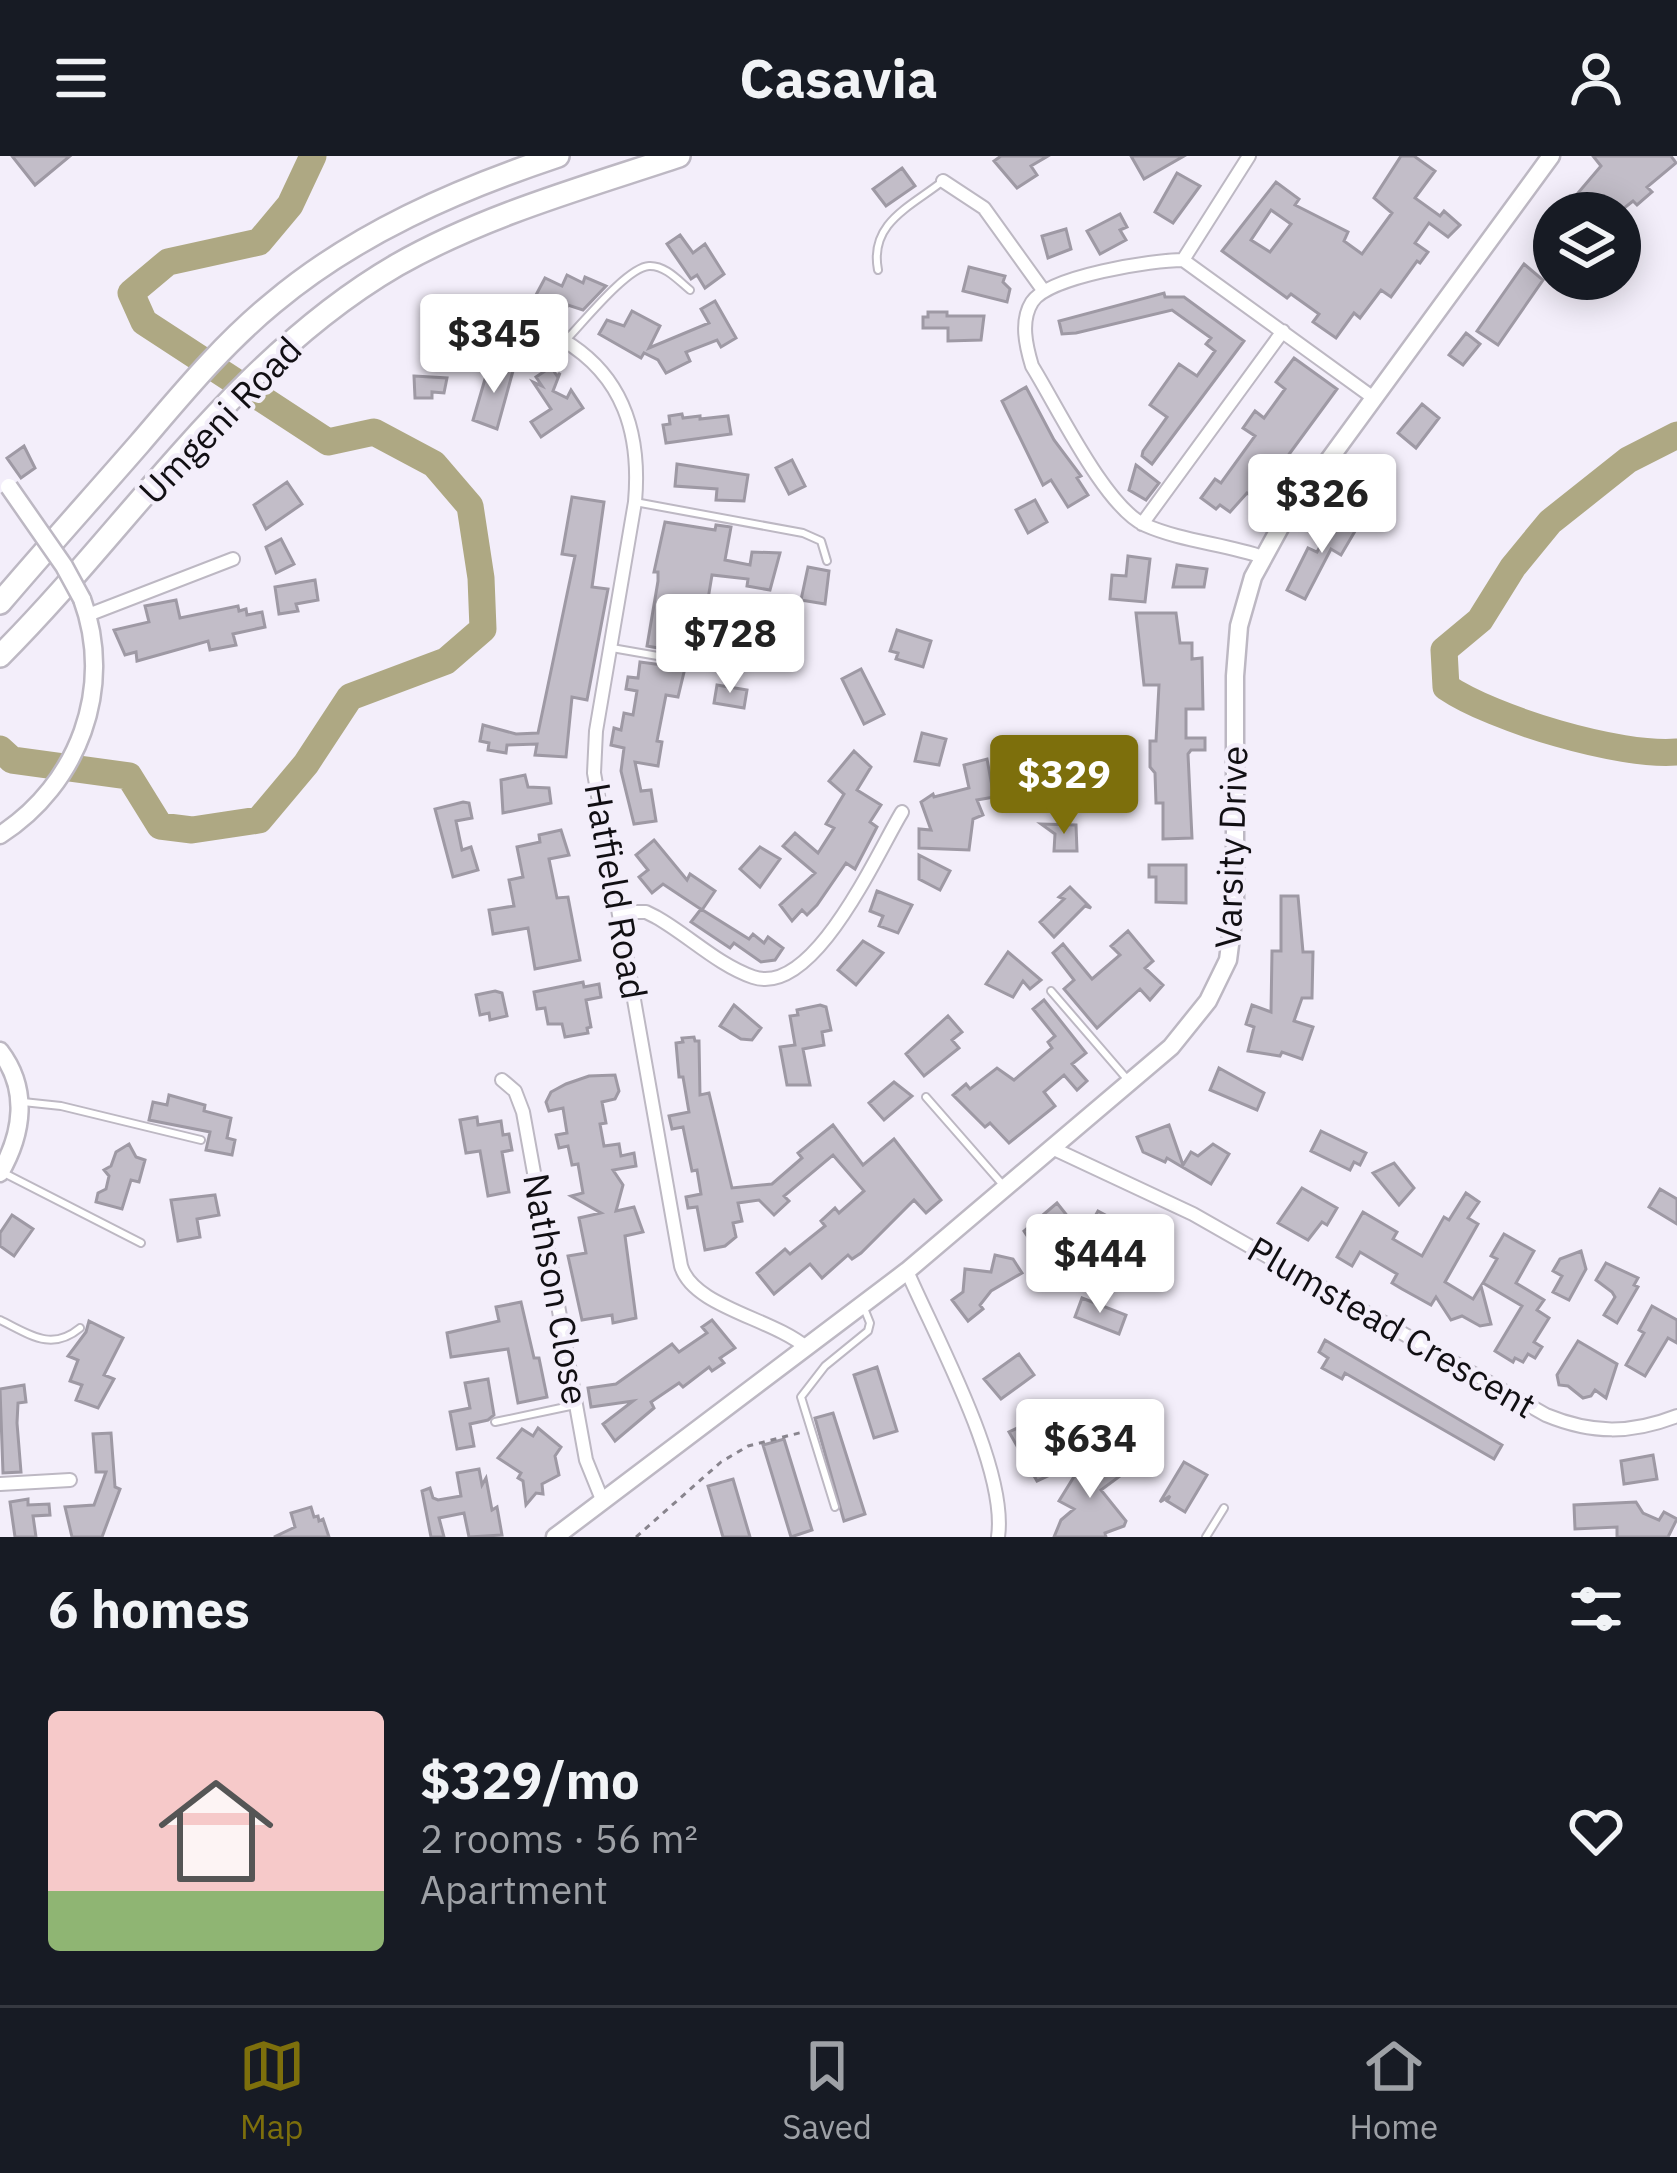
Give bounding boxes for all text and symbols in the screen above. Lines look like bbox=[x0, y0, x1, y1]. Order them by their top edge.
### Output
text: Casavia bbox=[739, 43, 938, 113]
icon: menu bbox=[48, 45, 114, 111]
icon: person bbox=[1563, 45, 1629, 111]
map controls bbox=[1533, 192, 1641, 300]
button: layers bbox=[1533, 192, 1641, 300]
pin: $345 bbox=[423, 294, 565, 396]
text: $345 bbox=[447, 307, 541, 358]
street label: Umgeni Road bbox=[128, 326, 311, 513]
pin: $326 bbox=[1251, 454, 1393, 556]
text: $326 bbox=[1275, 467, 1369, 518]
pin: $728 bbox=[659, 594, 801, 696]
text: $728 bbox=[683, 607, 777, 658]
pin: $329 bbox=[993, 735, 1135, 837]
street label: Varsity Drive bbox=[1203, 745, 1258, 949]
text: $329 bbox=[1017, 748, 1111, 799]
street label: Hatfield Road bbox=[574, 779, 659, 1003]
street label: Nathson Close bbox=[513, 1170, 600, 1408]
pin: $444 bbox=[1029, 1214, 1171, 1316]
street label: Plumstead Crescent bbox=[1240, 1225, 1545, 1428]
text: $444 bbox=[1053, 1227, 1147, 1278]
pin: $634 bbox=[1019, 1399, 1161, 1501]
text: $634 bbox=[1043, 1412, 1137, 1463]
text: 6 homes bbox=[48, 1576, 250, 1642]
icon: filters bbox=[1563, 1576, 1629, 1642]
text: $329/mo bbox=[420, 1747, 640, 1813]
icon: home bbox=[144, 1759, 288, 1903]
icon: heart bbox=[1563, 1798, 1629, 1864]
text: 2 rooms · 56 m² bbox=[420, 1813, 698, 1864]
text: Apartment bbox=[420, 1864, 608, 1915]
tab: Map bbox=[239, 2033, 305, 2148]
tab: Saved bbox=[782, 2033, 872, 2148]
tab: Home bbox=[1349, 2033, 1438, 2148]

